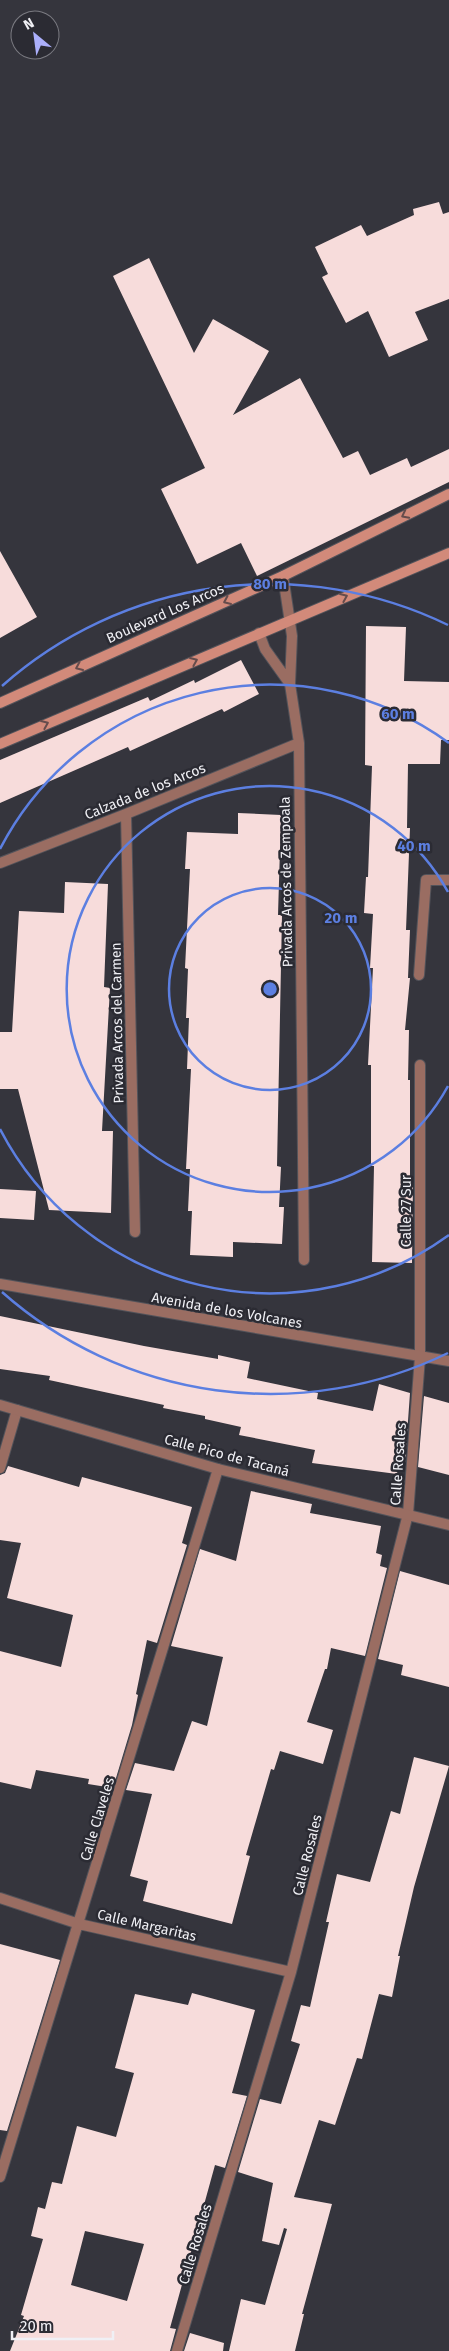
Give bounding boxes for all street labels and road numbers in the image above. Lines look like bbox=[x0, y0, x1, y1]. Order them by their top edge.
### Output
street label: Boulevard Los Arcos bbox=[104, 580, 227, 647]
street label: Calzada de los Arcos bbox=[82, 759, 209, 823]
street label: Privada Arcos de Zempoala bbox=[277, 796, 296, 968]
street label: Privada Arcos del Carmen bbox=[108, 942, 127, 1104]
street label: Calle 27 Sur bbox=[398, 1174, 415, 1247]
street label: Avenida de los Volcanes bbox=[150, 1289, 304, 1332]
street label: Calle Rosales bbox=[387, 1422, 410, 1506]
street label: Calle Pico de Tacaná bbox=[162, 1431, 291, 1480]
street label: Calle Claveles bbox=[77, 1775, 118, 1863]
street label: Calle Rosales bbox=[289, 1812, 326, 1898]
street label: Calle Margaritas bbox=[96, 1906, 199, 1945]
street label: Calle Rosales bbox=[175, 2201, 216, 2286]

